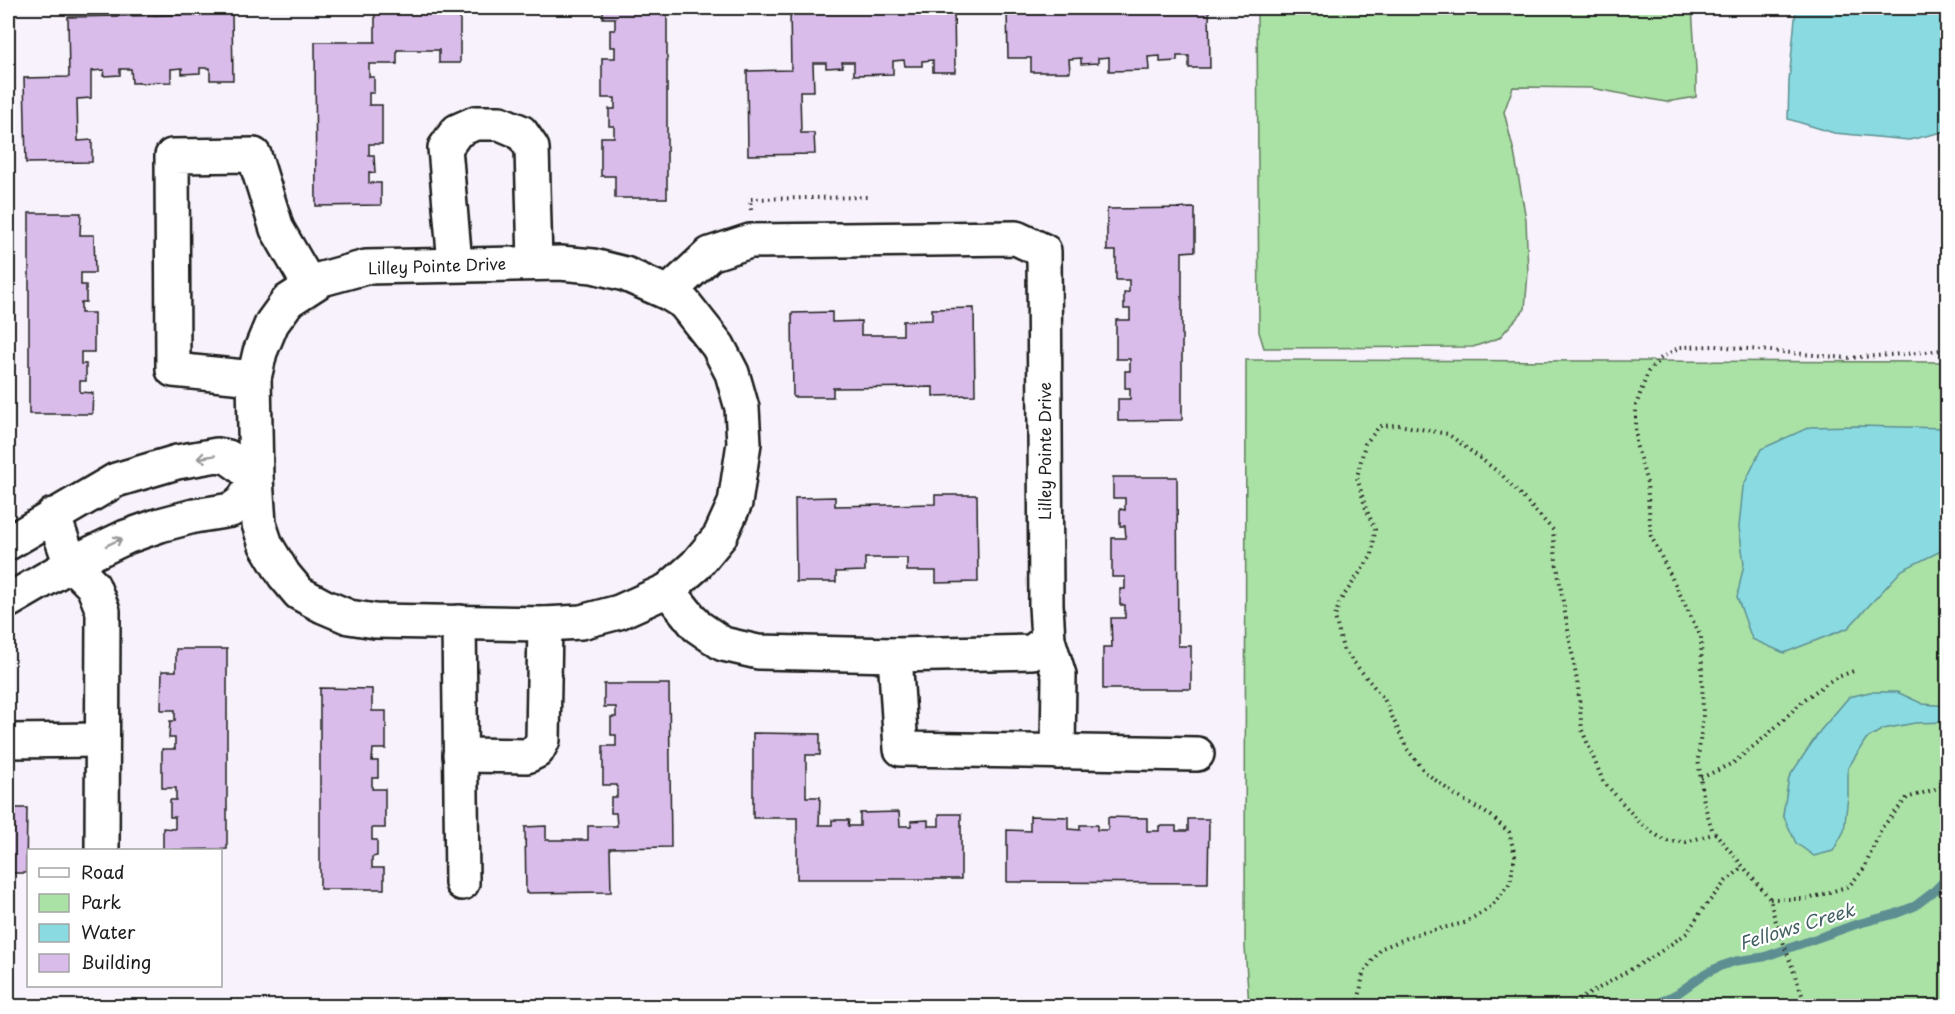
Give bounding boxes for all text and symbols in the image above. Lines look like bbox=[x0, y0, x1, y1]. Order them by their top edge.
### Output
street label: Lilley Pointe Drive bbox=[367, 251, 506, 279]
street label: Lilley Pointe Drive bbox=[1032, 382, 1056, 520]
one-way arrow bbox=[196, 452, 216, 463]
one-way arrow bbox=[104, 536, 122, 548]
legend bbox=[27, 849, 222, 987]
text: Road bbox=[81, 858, 125, 885]
text: Park bbox=[81, 888, 121, 915]
water label: Fellows Creek bbox=[1735, 895, 1859, 956]
text: Water bbox=[81, 918, 136, 945]
text: Building bbox=[81, 948, 151, 975]

